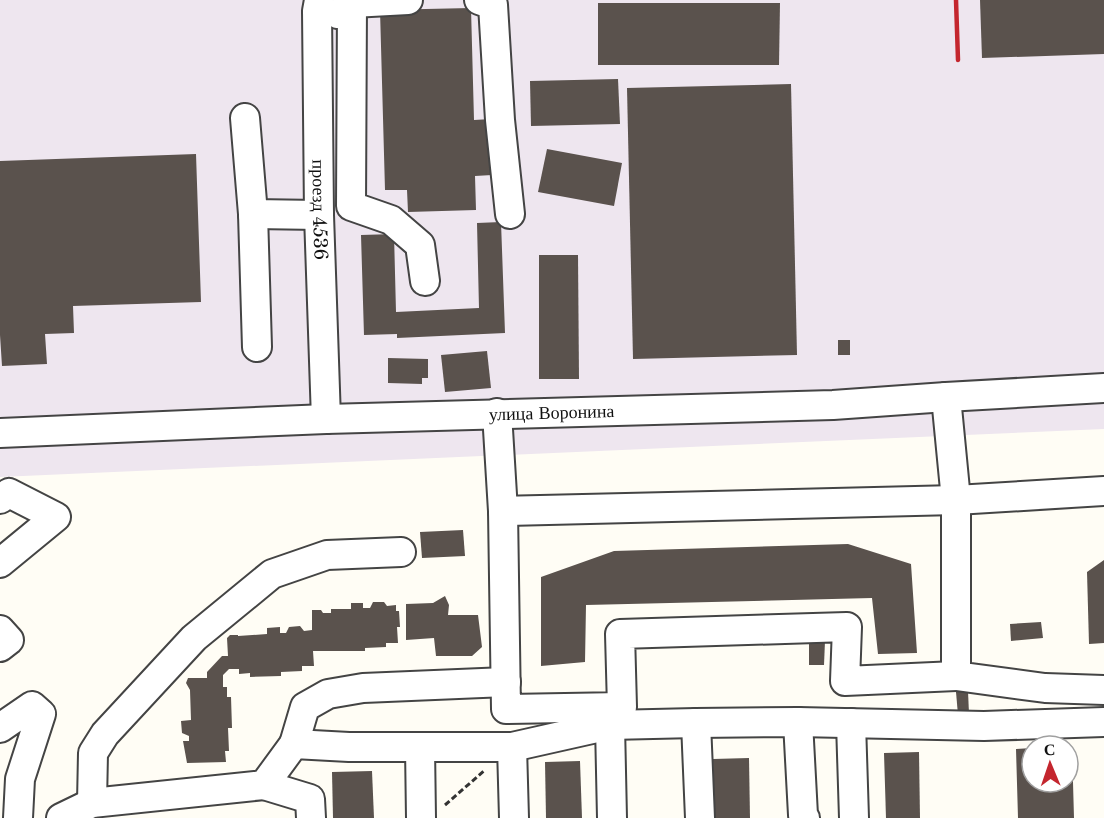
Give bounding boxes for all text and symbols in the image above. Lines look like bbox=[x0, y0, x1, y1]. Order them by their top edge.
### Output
street label: проезд 4536 bbox=[307, 159, 332, 260]
street label: улица Воронина bbox=[489, 400, 615, 425]
north arrow bbox=[1020, 734, 1080, 794]
text: С bbox=[1043, 739, 1056, 759]

